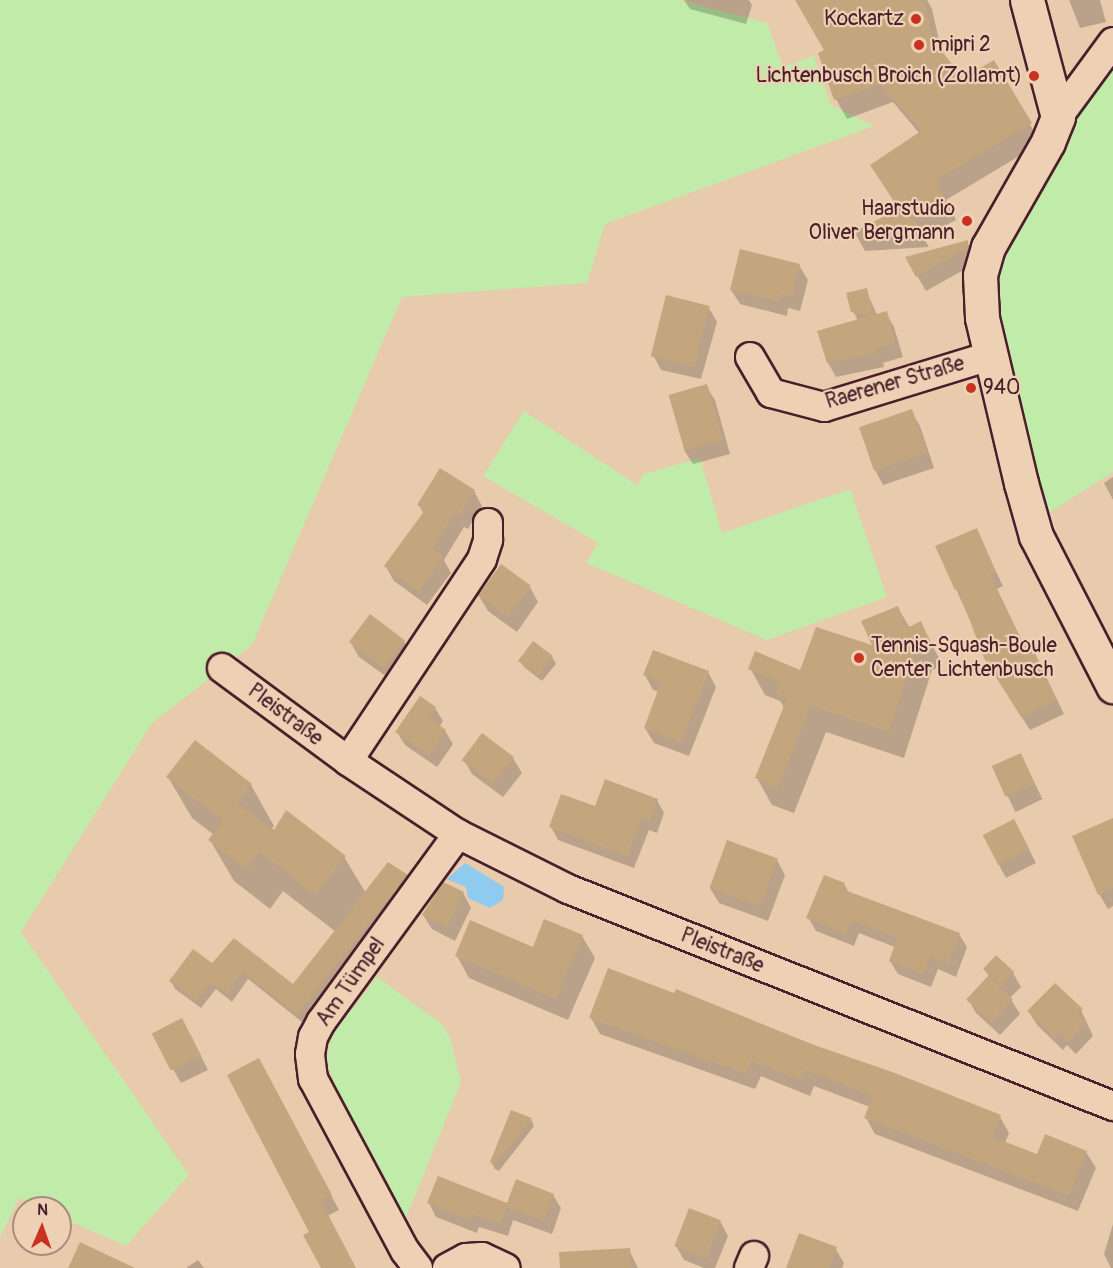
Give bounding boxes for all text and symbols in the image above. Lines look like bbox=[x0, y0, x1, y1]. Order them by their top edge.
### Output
place label: Kockartz bbox=[824, 6, 904, 32]
marker: Kockartz bbox=[909, 12, 923, 26]
place label: mipri 2 bbox=[931, 32, 991, 58]
marker: mipri 2 bbox=[912, 38, 926, 52]
place label: Lichtenbusch Broich (Zollamt) bbox=[756, 63, 1022, 89]
marker: Lichtenbusch Broich (Zollamt) bbox=[1027, 69, 1041, 83]
place label: Haarstudio Oliver Bergmann bbox=[809, 196, 955, 246]
marker: Haarstudio Oliver Bergmann bbox=[960, 214, 974, 228]
street label: Raerener Straße bbox=[823, 351, 967, 415]
place label: 940 bbox=[983, 375, 1020, 401]
marker: 940 bbox=[964, 381, 978, 395]
place label: Tennis-Squash-Boule Center Lichtenbusch bbox=[871, 633, 1057, 683]
marker: Tennis-Squash-Boule Center Lichtenbusch bbox=[852, 651, 866, 665]
street label: Pleistraße bbox=[242, 679, 328, 751]
street label: Pleistraße bbox=[677, 923, 767, 979]
street label: Am Tümpel bbox=[311, 933, 391, 1031]
north arrow bbox=[12, 1196, 72, 1256]
text: N bbox=[37, 1200, 48, 1220]

